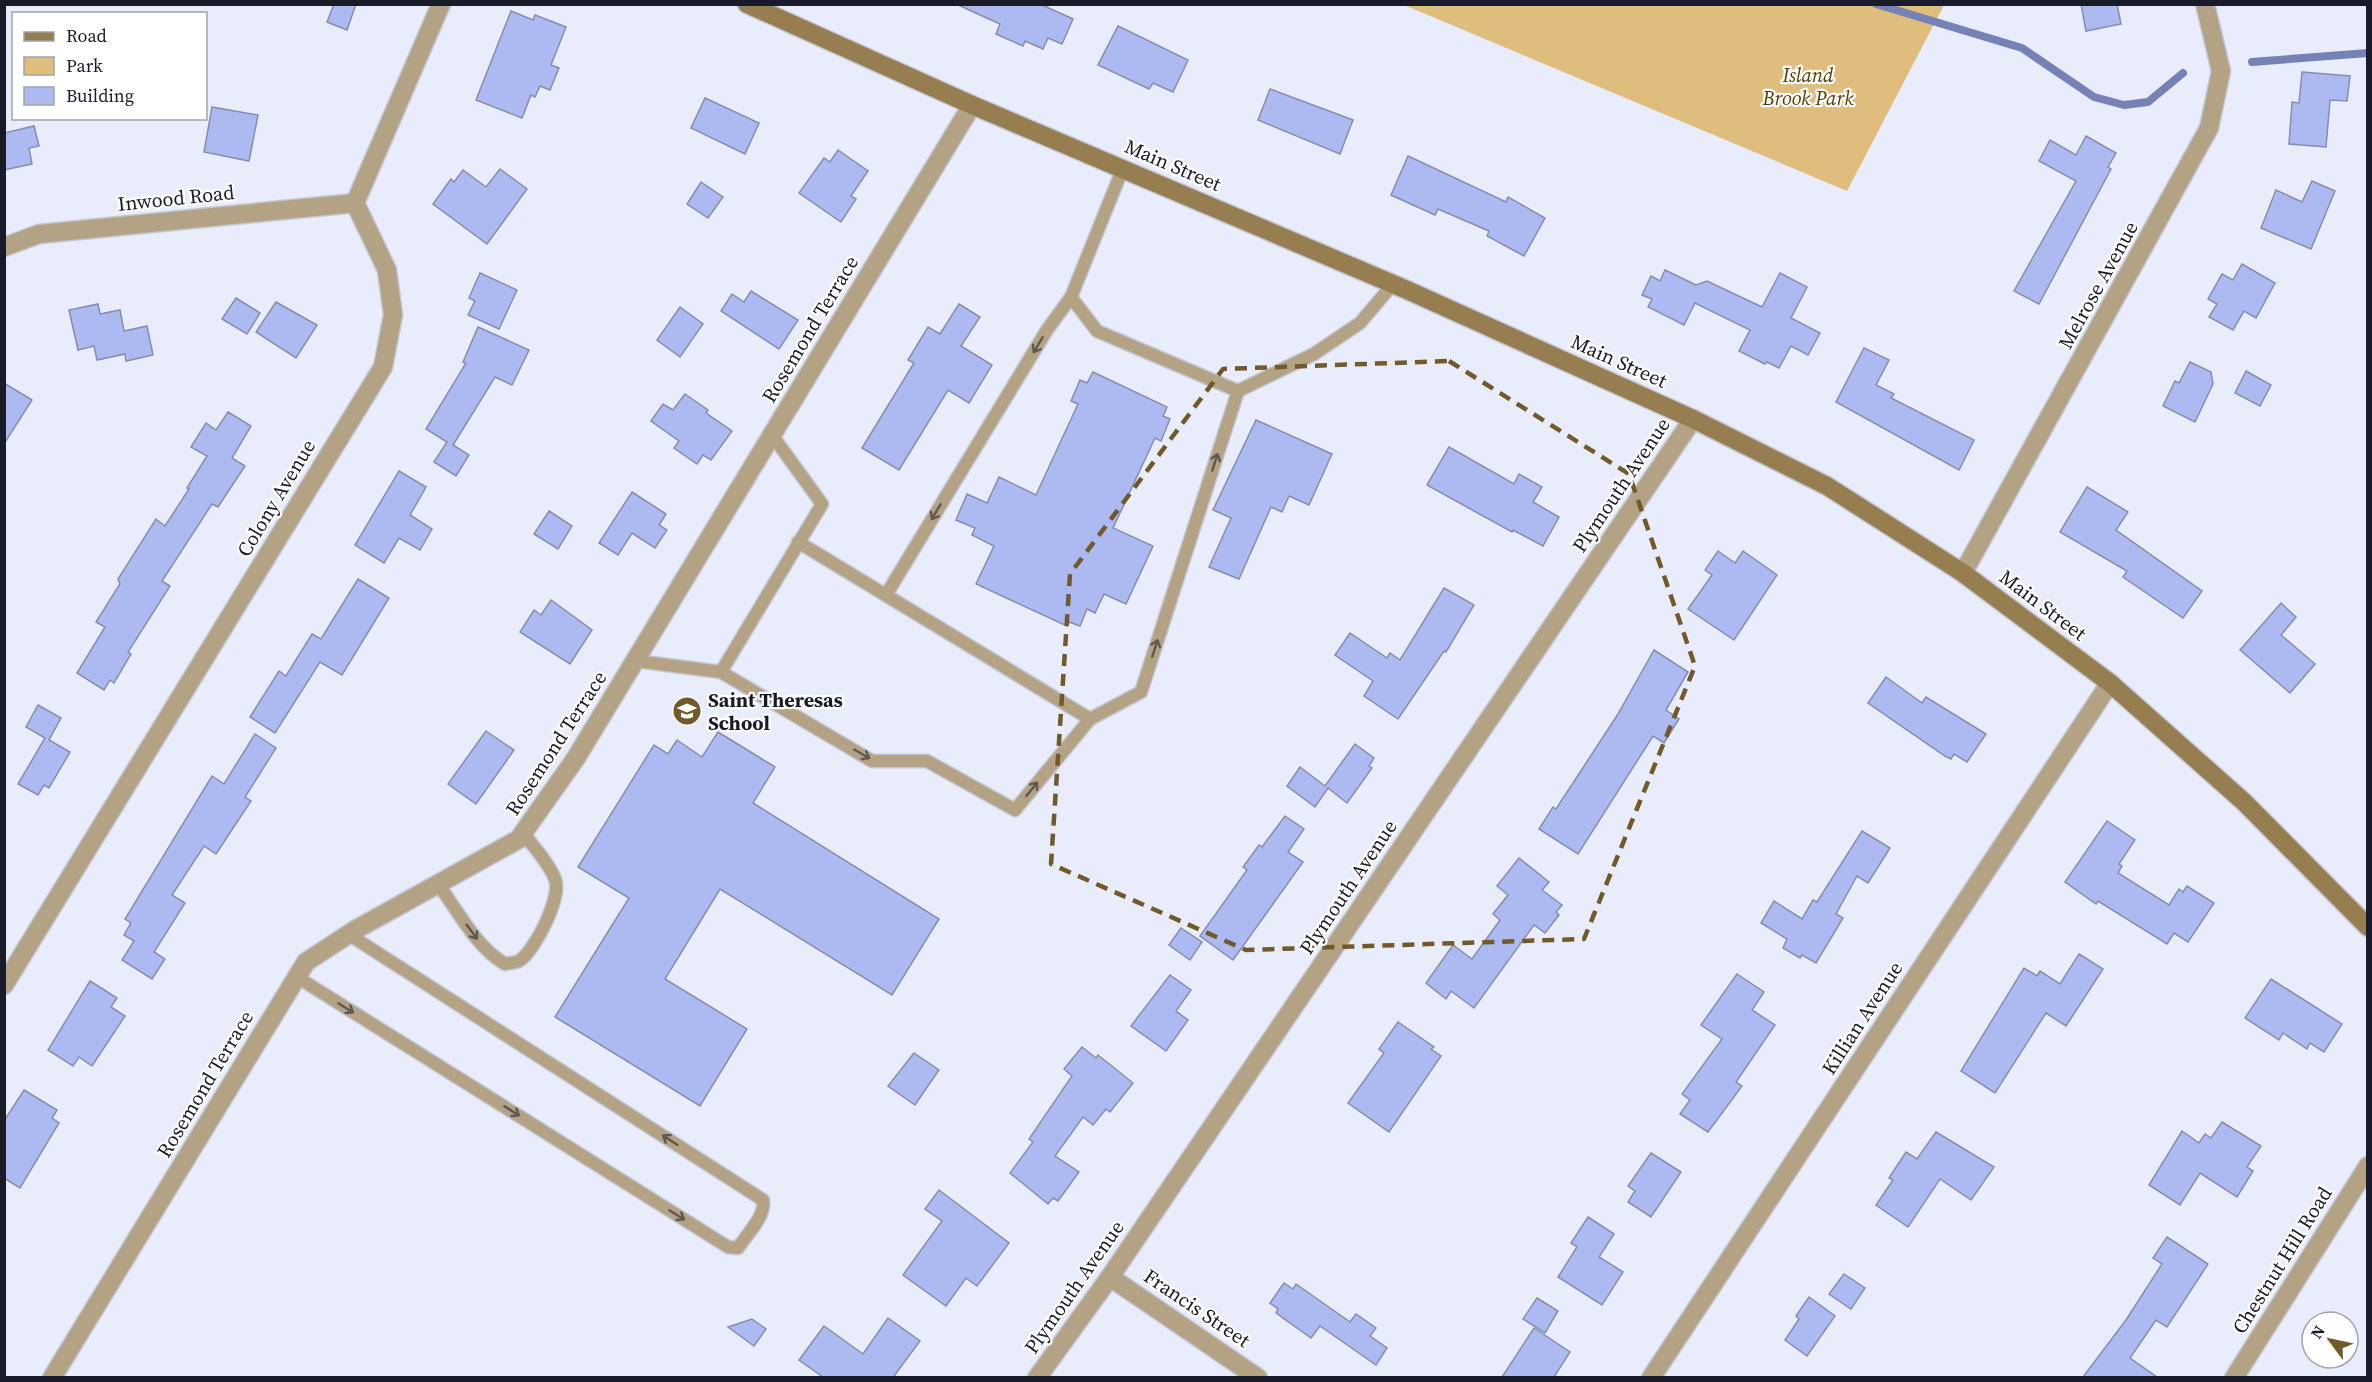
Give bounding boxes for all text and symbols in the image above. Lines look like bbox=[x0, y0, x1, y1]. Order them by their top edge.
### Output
legend bbox=[12, 12, 207, 120]
text: Road bbox=[66, 23, 107, 48]
text: Park bbox=[66, 53, 103, 78]
park label: Island Brook Park bbox=[1761, 61, 1854, 112]
text: Building bbox=[66, 83, 134, 108]
street label: Main Street bbox=[1120, 132, 1226, 198]
street label: Inwood Road bbox=[116, 178, 236, 218]
street label: Melrose Avenue bbox=[2051, 216, 2145, 354]
street label: Rosemond Terrace bbox=[755, 250, 865, 408]
street label: Main Street bbox=[1567, 327, 1672, 395]
one-way arrow bbox=[1032, 336, 1044, 353]
street label: Plymouth Avenue bbox=[1565, 412, 1677, 558]
street label: Colony Avenue bbox=[230, 434, 322, 562]
one-way arrow bbox=[1210, 453, 1221, 472]
one-way arrow bbox=[930, 503, 942, 520]
street label: Main Street bbox=[1994, 563, 2093, 647]
one-way arrow bbox=[1150, 639, 1161, 658]
street label: Rosemond Terrace bbox=[499, 665, 613, 821]
place label: Saint Theresas School bbox=[708, 686, 843, 737]
school or university icon: Saint Theresas School bbox=[671, 695, 703, 727]
one-way arrow bbox=[853, 749, 870, 761]
one-way arrow bbox=[1026, 781, 1039, 797]
street label: Plymouth Avenue bbox=[1292, 814, 1404, 960]
one-way arrow bbox=[466, 923, 479, 939]
street label: Killian Avenue bbox=[1815, 956, 1909, 1080]
one-way arrow bbox=[337, 1002, 354, 1014]
street label: Rosemond Terrace bbox=[150, 1005, 260, 1163]
one-way arrow bbox=[503, 1105, 520, 1118]
one-way arrow bbox=[662, 1134, 678, 1146]
street label: Chestnut Hill Road bbox=[2225, 1181, 2339, 1339]
one-way arrow bbox=[668, 1209, 685, 1221]
street label: Plymouth Avenue bbox=[1017, 1215, 1131, 1359]
street label: Francis Street bbox=[1138, 1262, 1256, 1354]
north arrow bbox=[2300, 1310, 2360, 1370]
text: N bbox=[2305, 1321, 2330, 1343]

